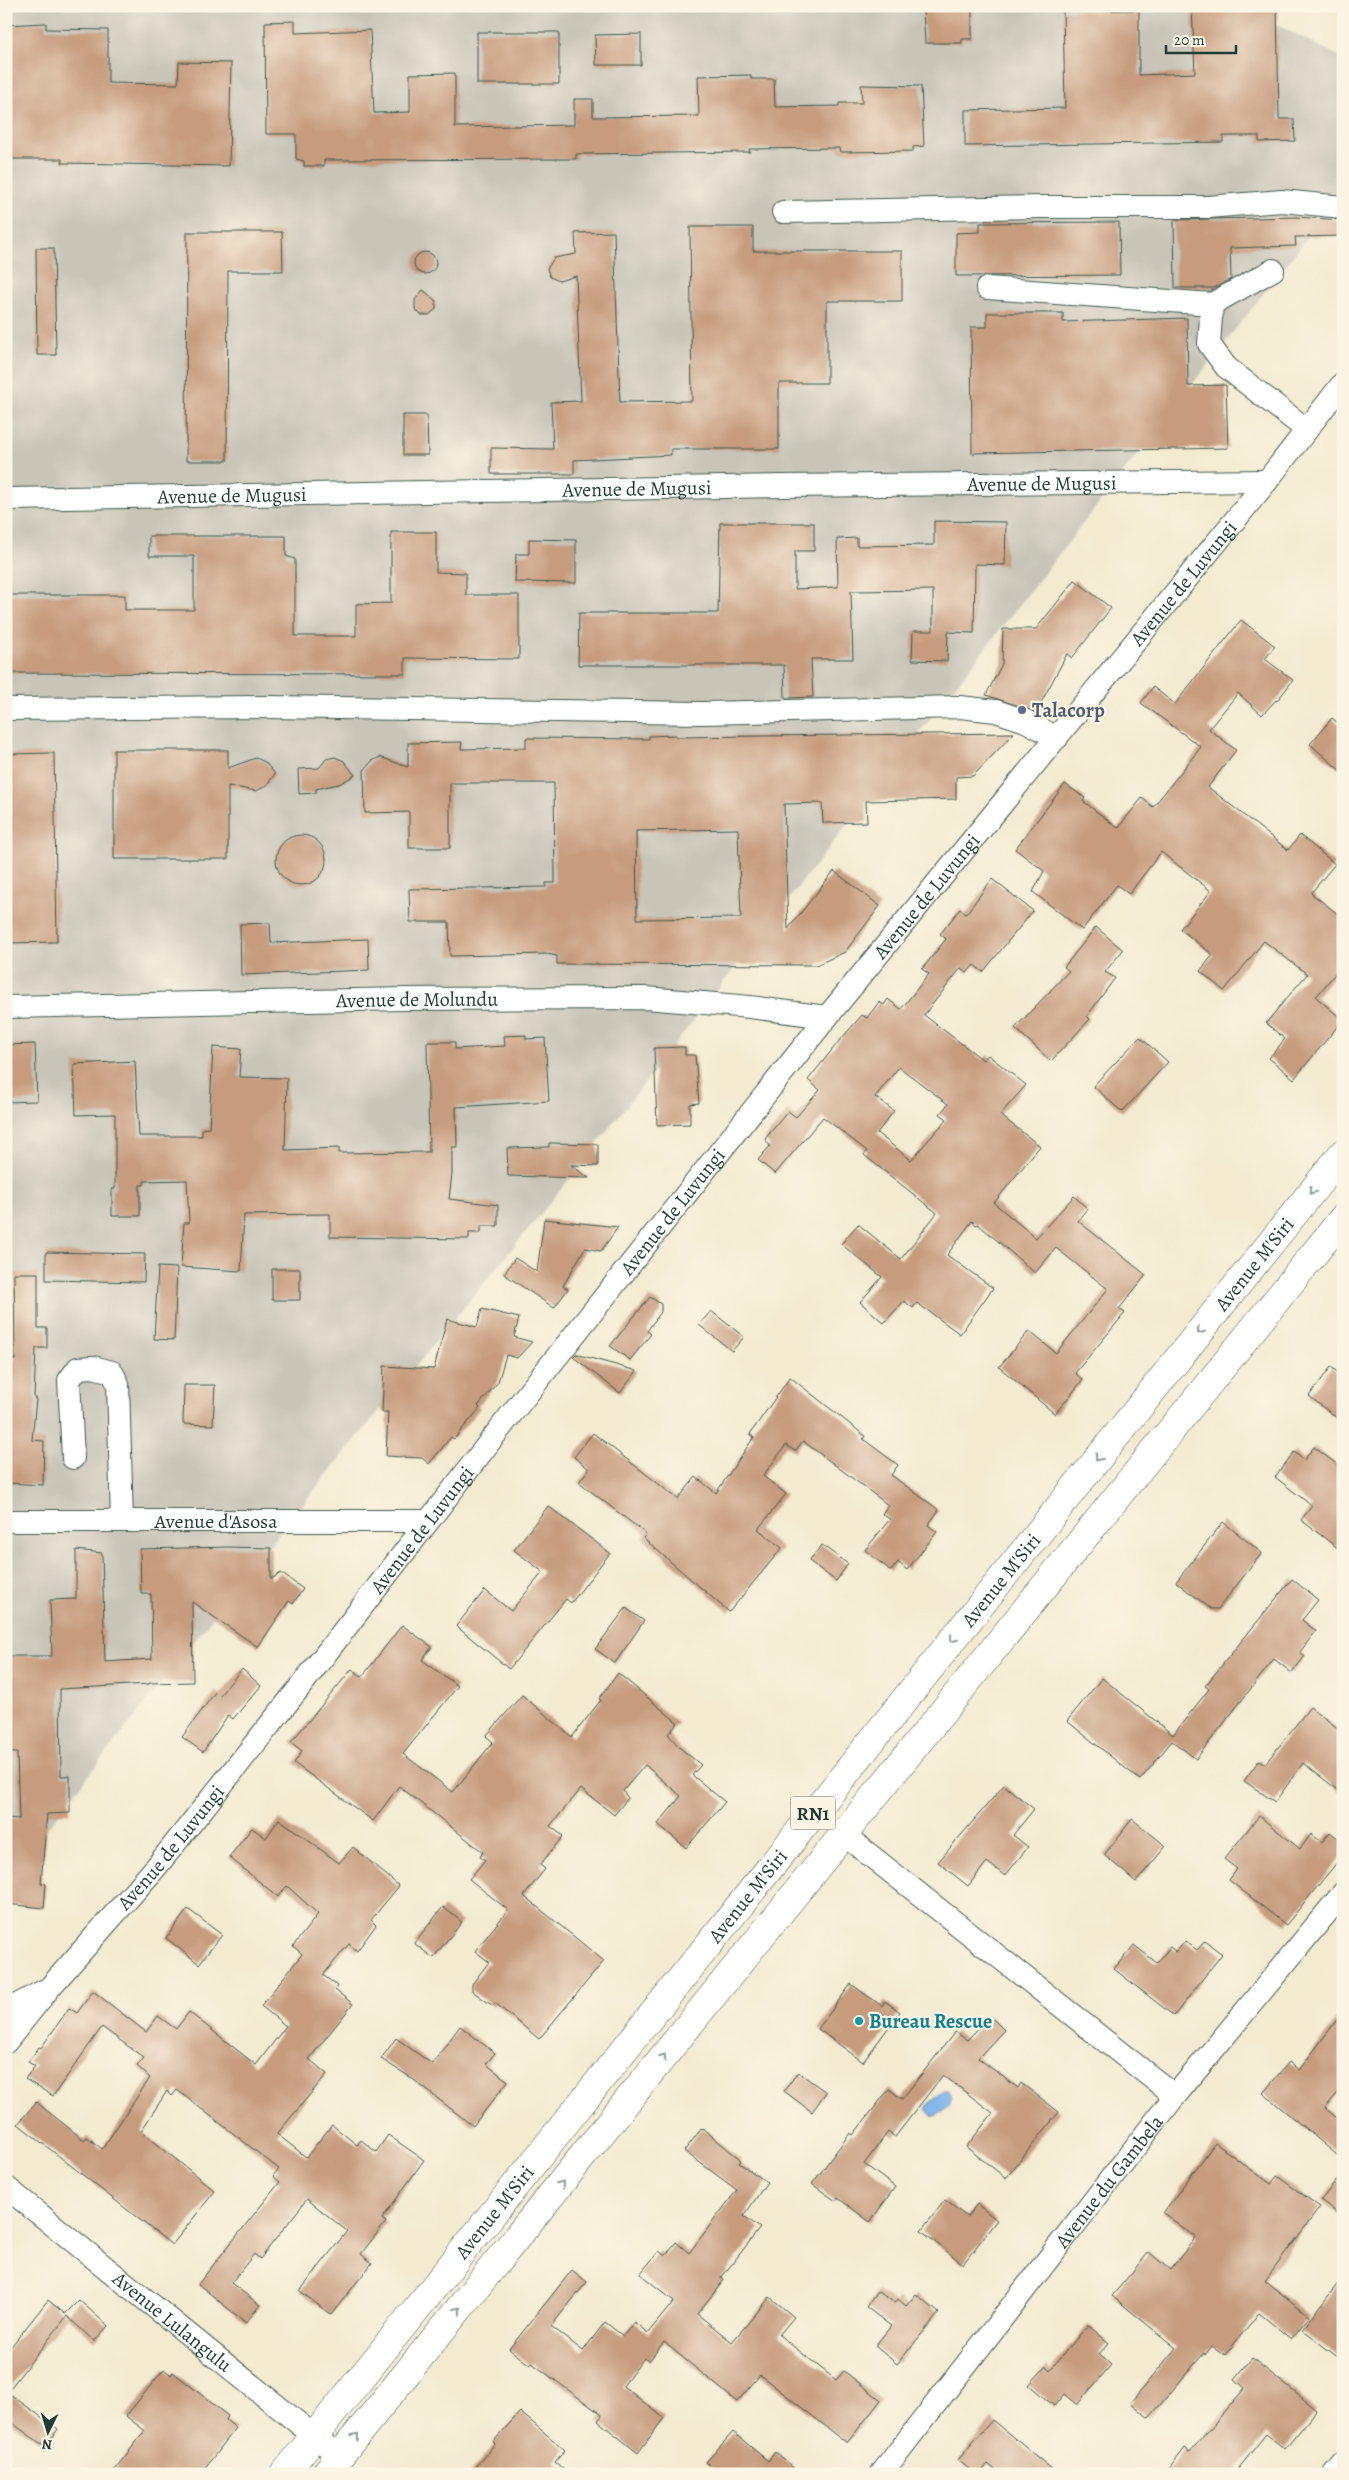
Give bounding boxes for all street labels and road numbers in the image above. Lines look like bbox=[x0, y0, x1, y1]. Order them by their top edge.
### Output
street label: Avenue de Mugusi bbox=[966, 470, 1117, 498]
street label: Avenue de Mugusi bbox=[561, 474, 712, 504]
street label: Avenue de Mugusi bbox=[156, 481, 307, 510]
street label: Avenue de Luvungi bbox=[1124, 515, 1243, 652]
street label: Avenue de Luvungi bbox=[867, 828, 986, 965]
street label: Avenue de Molundu bbox=[335, 986, 498, 1014]
street label: Avenue de Luvungi bbox=[613, 1143, 731, 1282]
street label: Avenue M'Siri bbox=[1208, 1212, 1300, 1317]
street label: Avenue de Luvungi bbox=[364, 1461, 480, 1600]
street label: Avenue d'Asosa bbox=[154, 1508, 278, 1535]
street label: Avenue M'Siri bbox=[955, 1528, 1047, 1633]
street label: Avenue de Luvungi bbox=[111, 1779, 231, 1917]
road number: RN1 bbox=[790, 1796, 836, 1830]
street label: Avenue M'Siri bbox=[701, 1844, 794, 1949]
street label: Avenue du Gambela bbox=[1048, 2109, 1170, 2254]
street label: Avenue M'Siri bbox=[448, 2160, 540, 2265]
street label: Avenue Lulangulu bbox=[106, 2265, 238, 2378]

